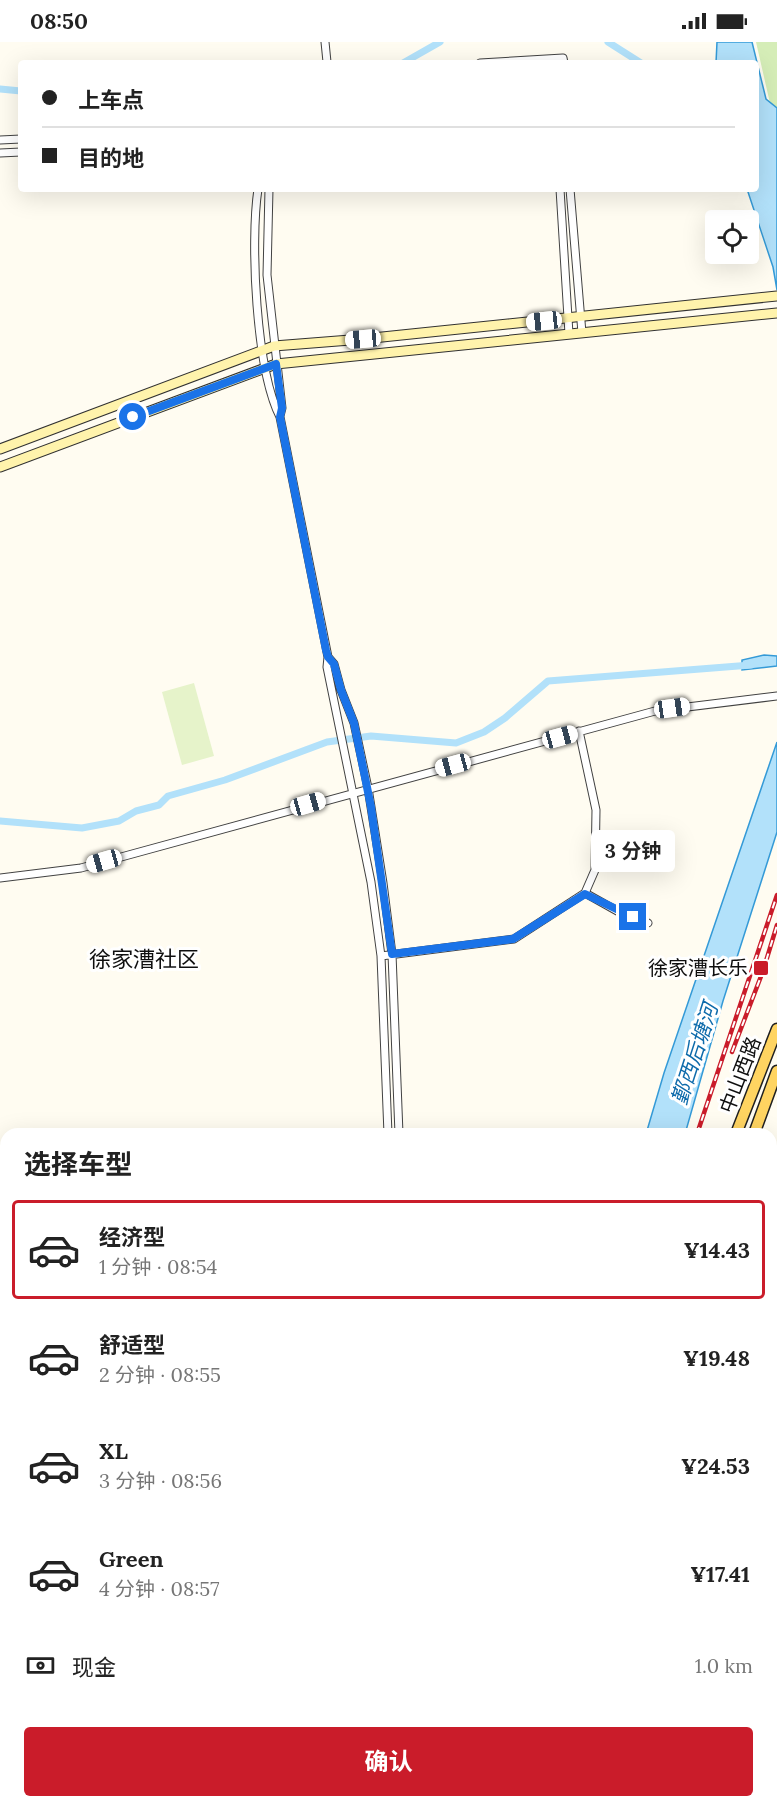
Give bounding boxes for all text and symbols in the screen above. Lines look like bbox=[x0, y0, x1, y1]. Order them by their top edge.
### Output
text: 08:50 bbox=[30, 7, 88, 35]
text: 上车点 bbox=[78, 86, 144, 114]
text: 目的地 bbox=[78, 144, 144, 172]
map controls bbox=[705, 210, 759, 264]
button: locate bbox=[705, 210, 759, 264]
car bbox=[525, 310, 563, 332]
car bbox=[344, 328, 382, 350]
route start bbox=[119, 403, 146, 430]
car bbox=[653, 697, 691, 719]
car bbox=[540, 724, 580, 750]
car bbox=[433, 752, 473, 778]
car bbox=[288, 790, 328, 818]
callout: 3 分钟 bbox=[591, 830, 675, 872]
text: 3 分钟 bbox=[605, 838, 661, 863]
car bbox=[84, 847, 124, 875]
route end bbox=[619, 903, 646, 930]
district label: 徐家漕社区 bbox=[89, 945, 199, 973]
place label: 徐家漕长乐 bbox=[648, 955, 748, 980]
marker: 徐家漕长乐 bbox=[752, 959, 770, 977]
water label: 鄞西后塘河 bbox=[665, 996, 725, 1108]
street label: 中山西路 bbox=[714, 1033, 766, 1117]
text: 选择车型 bbox=[24, 1147, 132, 1181]
icon: car bbox=[27, 1223, 81, 1277]
text: 经济型 bbox=[99, 1223, 165, 1251]
text: ¥14.43 bbox=[684, 1236, 750, 1264]
text: 1 分钟 · 08:54 bbox=[99, 1254, 217, 1279]
icon: car bbox=[27, 1331, 81, 1385]
text: 舒适型 bbox=[99, 1331, 165, 1359]
text: ¥19.48 bbox=[683, 1344, 750, 1372]
text: 2 分钟 · 08:55 bbox=[99, 1362, 221, 1387]
text: XL bbox=[99, 1437, 128, 1465]
icon: car bbox=[27, 1439, 81, 1493]
text: ¥24.53 bbox=[681, 1452, 750, 1480]
text: 3 分钟 · 08:56 bbox=[99, 1468, 222, 1493]
text: Green bbox=[99, 1545, 164, 1573]
icon: car bbox=[27, 1547, 81, 1601]
text: ¥17.41 bbox=[690, 1560, 750, 1588]
text: 4 分钟 · 08:57 bbox=[99, 1576, 219, 1601]
icon: cash bbox=[24, 1649, 57, 1682]
text: 现金 bbox=[72, 1653, 116, 1681]
text: 1.0 km bbox=[695, 1653, 753, 1678]
button: 确认 bbox=[24, 1727, 753, 1796]

